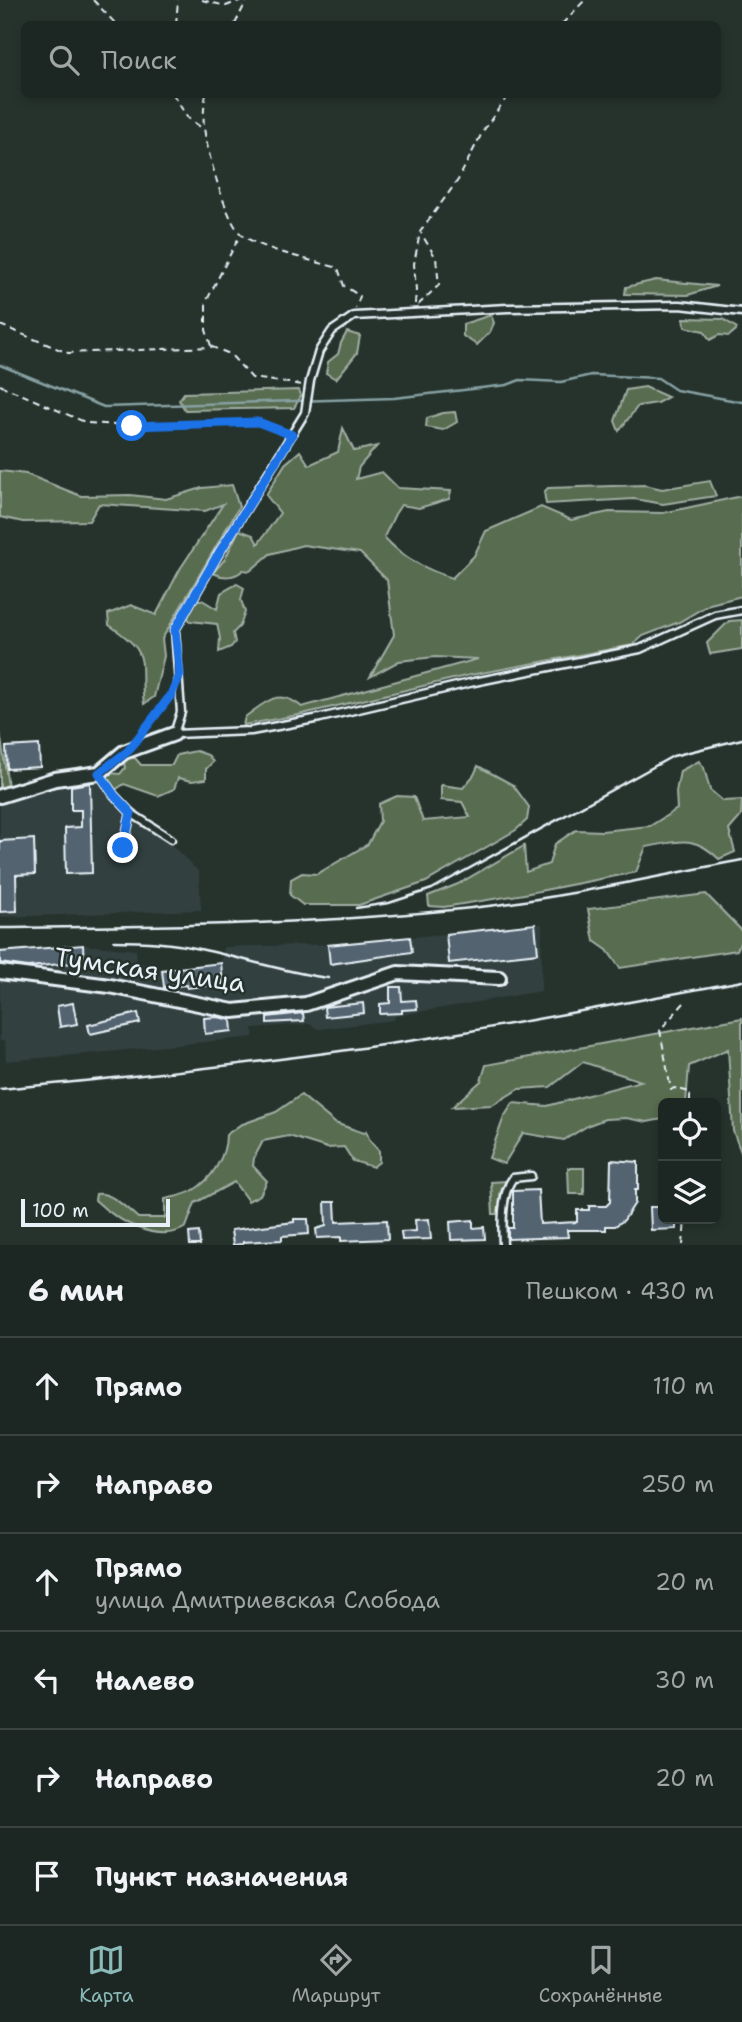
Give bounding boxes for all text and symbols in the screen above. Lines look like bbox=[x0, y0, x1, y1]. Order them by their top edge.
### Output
search box bbox=[21, 21, 721, 98]
icon: search bbox=[45, 41, 83, 79]
text: Поиск bbox=[101, 42, 177, 77]
route start bbox=[116, 410, 147, 441]
route end bbox=[107, 832, 138, 863]
street label: Тумская улица bbox=[52, 939, 248, 1000]
map controls bbox=[658, 1098, 721, 1224]
button: locate bbox=[658, 1098, 721, 1161]
button: layers bbox=[658, 1161, 721, 1224]
scale bar bbox=[21, 1196, 170, 1228]
text: 100 m bbox=[32, 1198, 89, 1223]
text: 6 мин bbox=[28, 1270, 124, 1311]
text: Пешком · 430 m bbox=[526, 1276, 714, 1306]
icon: ahead bbox=[28, 1367, 66, 1405]
text: Прямо bbox=[95, 1369, 183, 1404]
text: 110 m bbox=[652, 1371, 714, 1401]
icon: right bbox=[28, 1465, 66, 1503]
text: Направо bbox=[95, 1467, 213, 1502]
text: 250 m bbox=[641, 1469, 714, 1499]
text: Прямо bbox=[95, 1550, 183, 1585]
icon: ahead bbox=[28, 1563, 66, 1601]
text: 20 m bbox=[655, 1567, 714, 1597]
text: улица Дмитриевская Слобода bbox=[95, 1585, 440, 1615]
icon: left bbox=[28, 1661, 66, 1699]
text: Налево bbox=[95, 1663, 195, 1698]
text: 30 m bbox=[655, 1665, 714, 1695]
icon: right bbox=[28, 1759, 66, 1797]
text: Направо bbox=[95, 1761, 213, 1796]
text: 20 m bbox=[655, 1763, 714, 1793]
icon: arrive bbox=[28, 1857, 66, 1895]
text: Пункт назначения bbox=[95, 1859, 348, 1894]
tab: Карта bbox=[79, 1941, 134, 2008]
tab: Маршрут bbox=[292, 1941, 380, 2008]
tab: Сохранённые bbox=[539, 1941, 663, 2008]

